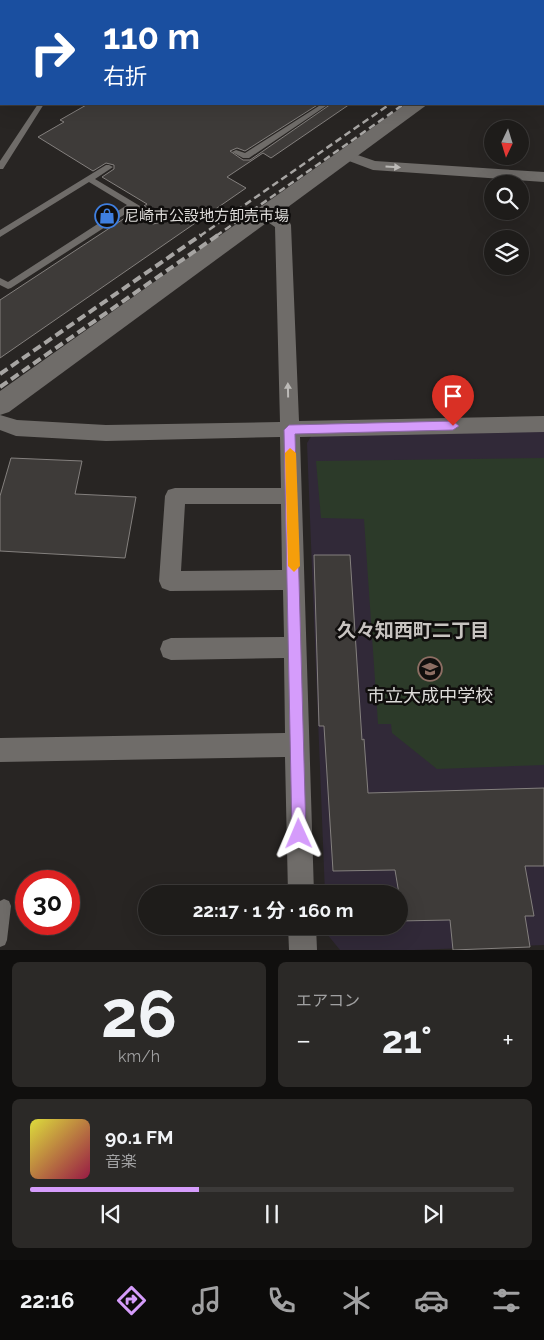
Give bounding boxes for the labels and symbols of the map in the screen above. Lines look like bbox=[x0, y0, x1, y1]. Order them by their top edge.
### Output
north arrow bbox=[484, 120, 529, 165]
one-way arrow bbox=[385, 163, 401, 171]
shop icon: 尼崎市公設地方卸売市場 bbox=[94, 203, 120, 229]
place label: 尼崎市公設地方卸売市場 bbox=[124, 207, 289, 225]
pin bbox=[432, 375, 474, 426]
one-way arrow bbox=[284, 382, 292, 398]
district label: 久々知西町二丁目 bbox=[337, 619, 489, 641]
school or university icon: 市立大成中学校 bbox=[417, 656, 443, 682]
place label: 市立大成中学校 bbox=[367, 685, 493, 706]
position arrow bbox=[272, 807, 324, 859]
speed limit sign: 30 bbox=[15, 870, 80, 935]

